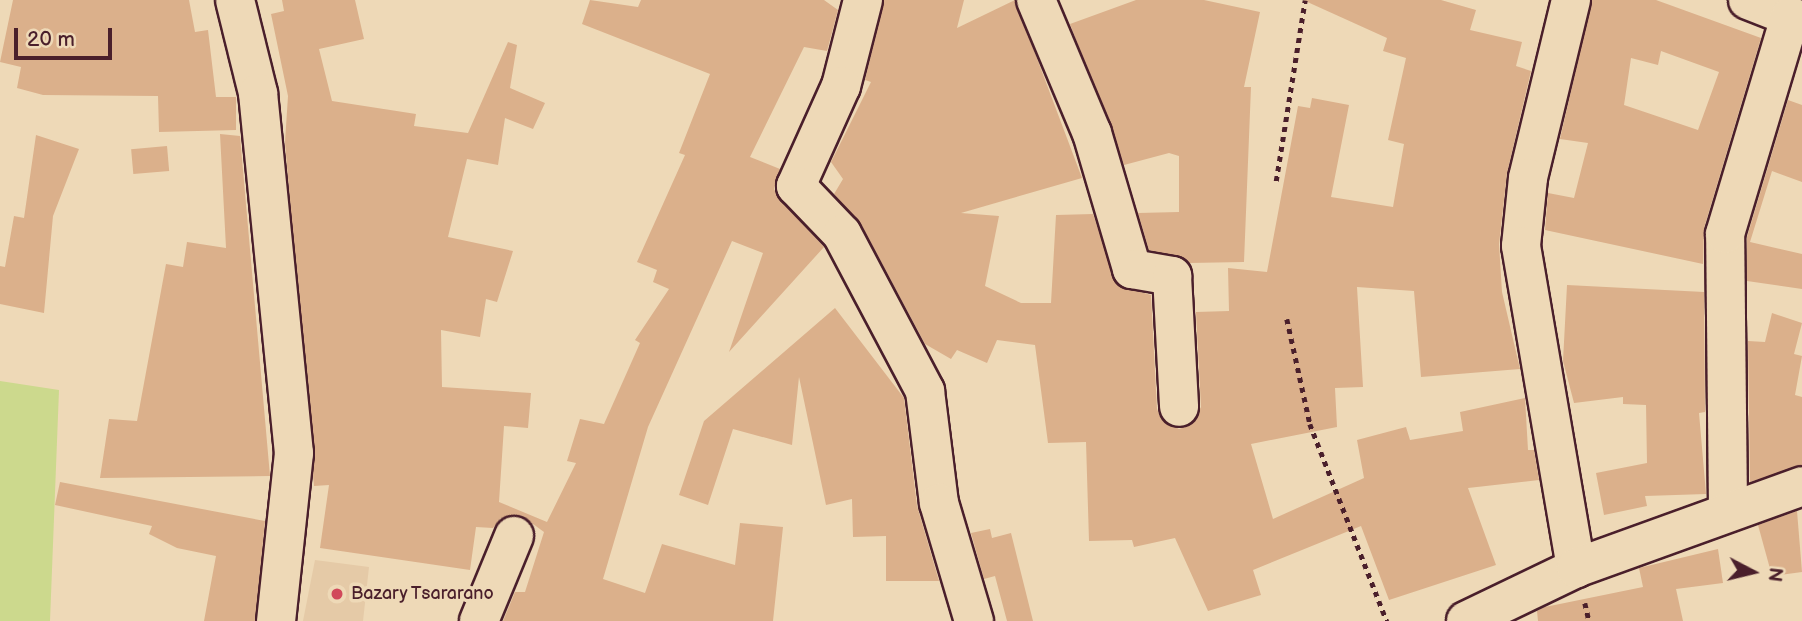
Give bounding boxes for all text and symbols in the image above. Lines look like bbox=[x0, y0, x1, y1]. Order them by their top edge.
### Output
scale bar bbox=[18, 14, 116, 58]
text: 20 m bbox=[27, 27, 75, 52]
north arrow bbox=[1718, 537, 1788, 607]
text: N bbox=[1762, 566, 1787, 583]
place label: Bazary Tsararano bbox=[351, 583, 495, 605]
marker: Bazary Tsararano bbox=[329, 586, 345, 602]

